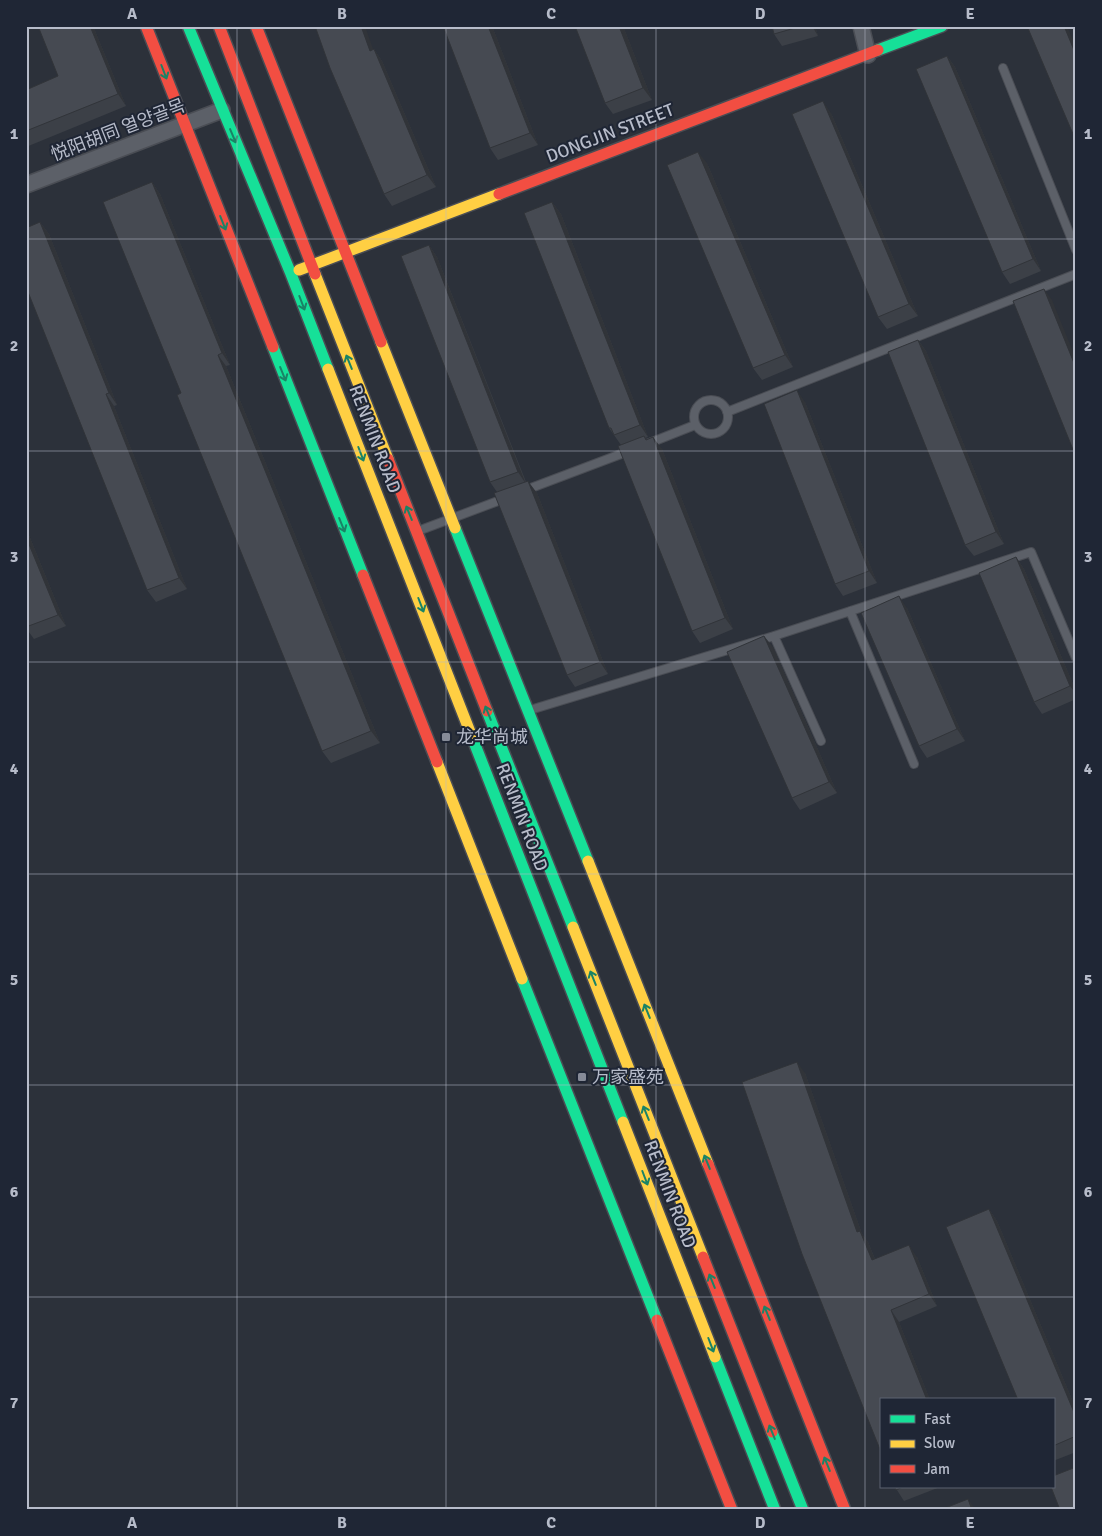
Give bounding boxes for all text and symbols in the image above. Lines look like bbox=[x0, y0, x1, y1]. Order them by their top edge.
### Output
text: A bbox=[127, 4, 138, 24]
text: B bbox=[337, 4, 347, 24]
text: C bbox=[546, 4, 556, 24]
text: D bbox=[755, 4, 766, 24]
text: E bbox=[965, 4, 975, 24]
one-way arrow bbox=[160, 64, 169, 79]
street label: 悦阳胡同 열양골목 bbox=[48, 94, 188, 166]
street label: DONGJIN STREET bbox=[543, 98, 677, 168]
text: 1 bbox=[10, 124, 19, 144]
text: 1 bbox=[1084, 124, 1093, 144]
one-way arrow bbox=[229, 128, 239, 143]
one-way arrow bbox=[219, 215, 228, 230]
one-way arrow bbox=[298, 294, 307, 310]
text: 2 bbox=[10, 336, 18, 356]
text: 2 bbox=[1084, 336, 1092, 356]
one-way arrow bbox=[344, 355, 354, 370]
one-way arrow bbox=[278, 366, 288, 381]
street label: RENMIN ROAD bbox=[344, 382, 406, 496]
one-way arrow bbox=[357, 446, 367, 461]
one-way arrow bbox=[404, 506, 413, 521]
one-way arrow bbox=[339, 518, 348, 533]
text: 3 bbox=[10, 547, 18, 567]
text: 3 bbox=[1084, 547, 1092, 567]
one-way arrow bbox=[417, 597, 426, 612]
one-way arrow bbox=[483, 706, 492, 721]
place label: 龙华尚城 bbox=[456, 726, 528, 748]
marker: 龙华尚城 bbox=[440, 731, 452, 743]
text: 4 bbox=[10, 759, 19, 779]
text: 4 bbox=[1084, 759, 1093, 779]
street label: RENMIN ROAD bbox=[491, 760, 553, 874]
text: 5 bbox=[10, 970, 18, 990]
text: 5 bbox=[1084, 970, 1092, 990]
one-way arrow bbox=[588, 971, 597, 987]
one-way arrow bbox=[642, 1004, 651, 1019]
place label: 万家盛苑 bbox=[592, 1066, 664, 1088]
marker: 万家盛苑 bbox=[576, 1071, 588, 1083]
one-way arrow bbox=[641, 1106, 650, 1121]
street label: RENMIN ROAD bbox=[639, 1137, 701, 1251]
one-way arrow bbox=[702, 1155, 711, 1171]
one-way arrow bbox=[641, 1170, 650, 1185]
text: 6 bbox=[10, 1182, 19, 1202]
text: 6 bbox=[1084, 1182, 1093, 1202]
one-way arrow bbox=[707, 1274, 716, 1289]
one-way arrow bbox=[762, 1306, 771, 1322]
one-way arrow bbox=[707, 1337, 716, 1352]
text: 7 bbox=[10, 1393, 19, 1413]
text: 7 bbox=[1084, 1393, 1093, 1413]
legend bbox=[880, 1398, 1054, 1488]
text: Fast bbox=[924, 1410, 951, 1428]
one-way arrow bbox=[767, 1425, 776, 1440]
text: Slow bbox=[924, 1434, 955, 1452]
one-way arrow bbox=[822, 1457, 831, 1473]
text: Jam bbox=[924, 1460, 950, 1478]
text: A bbox=[127, 1513, 138, 1533]
text: B bbox=[337, 1513, 347, 1533]
text: C bbox=[546, 1513, 556, 1533]
text: D bbox=[755, 1513, 766, 1533]
text: E bbox=[965, 1513, 975, 1533]

